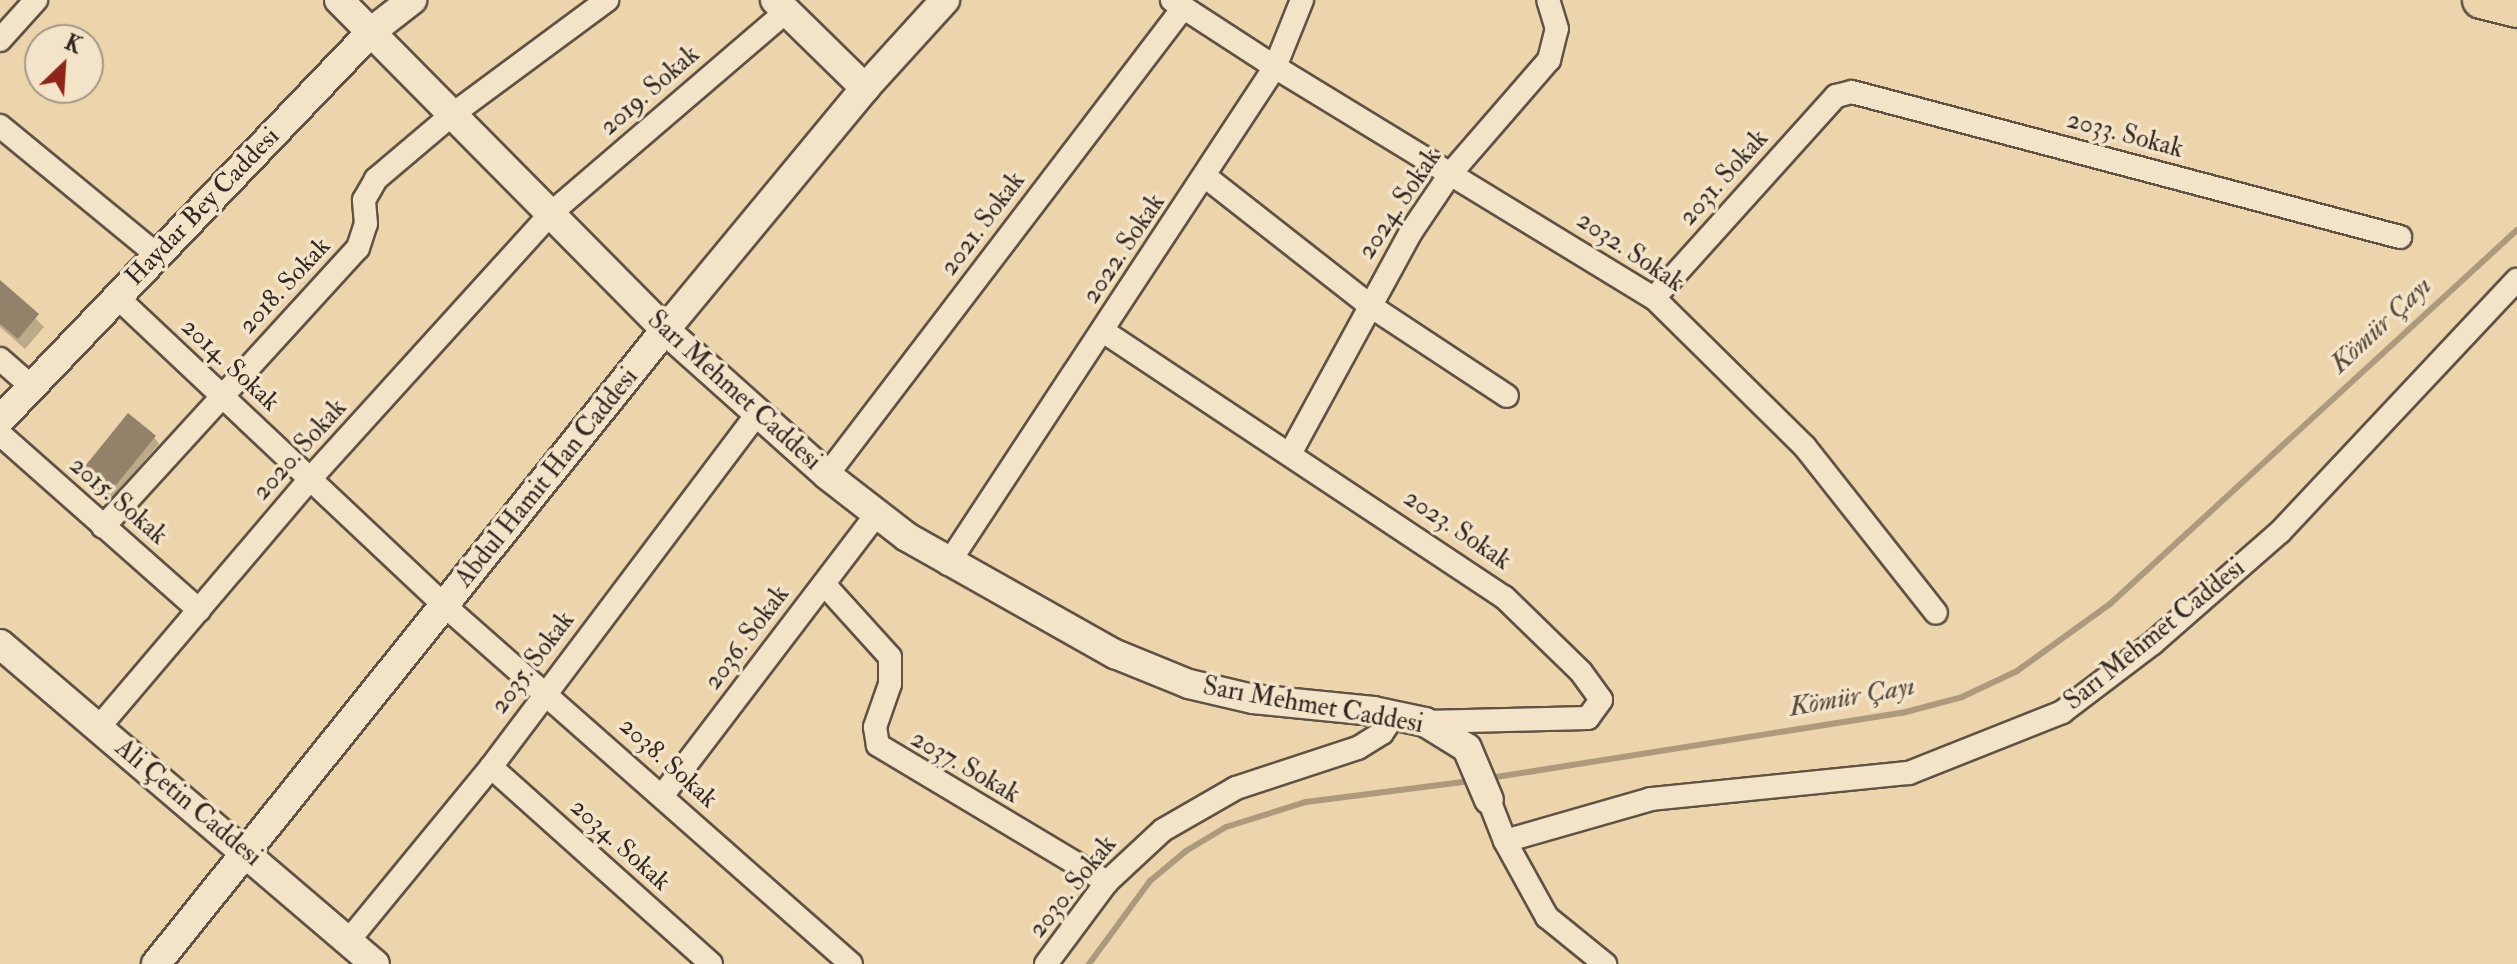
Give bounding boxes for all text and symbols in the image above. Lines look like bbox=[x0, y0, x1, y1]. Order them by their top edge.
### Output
north arrow bbox=[24, 24, 104, 104]
text: K bbox=[60, 28, 86, 60]
street label: 2019. Sokak bbox=[594, 39, 706, 143]
street label: 2033. Sokak bbox=[2063, 105, 2187, 165]
street label: Haydar Bey Caddesi bbox=[119, 121, 287, 293]
street label: 2031. Sokak bbox=[1673, 124, 1775, 232]
street label: 2024. Sokak bbox=[1352, 143, 1448, 265]
street label: 2021. Sokak bbox=[934, 166, 1032, 282]
street label: 2022. Sokak bbox=[1076, 188, 1172, 310]
street label: 2032. Sokak bbox=[1571, 205, 1689, 299]
street label: 2018. Sokak bbox=[232, 231, 338, 341]
water label: Kömür Çayı bbox=[2323, 269, 2439, 381]
street label: Sarı Mehmet Caddesi bbox=[641, 305, 827, 477]
street label: 2014. Sokak bbox=[174, 312, 286, 418]
street label: Abdul Hamit Han Caddesi bbox=[449, 362, 645, 594]
street label: 2020. Sokak bbox=[246, 393, 354, 507]
street label: 2015. Sokak bbox=[63, 450, 173, 552]
street label: 2023. Sokak bbox=[1398, 483, 1516, 577]
street label: Sarı Mehmet Caddesi bbox=[2058, 553, 2252, 717]
street label: 2036. Sokak bbox=[698, 580, 796, 696]
street label: 2035. Sokak bbox=[484, 606, 582, 720]
water label: Kömür Çayı bbox=[1786, 669, 1918, 725]
street label: Sarı Mehmet Caddesi bbox=[1200, 671, 1426, 741]
street label: 2038. Sokak bbox=[612, 711, 724, 815]
street label: 2037. Sokak bbox=[905, 723, 1025, 811]
street label: Ali Çetin Caddesi bbox=[108, 733, 268, 873]
street label: 2034. Sokak bbox=[564, 792, 676, 898]
street label: 2030. Sokak bbox=[1022, 830, 1124, 944]

